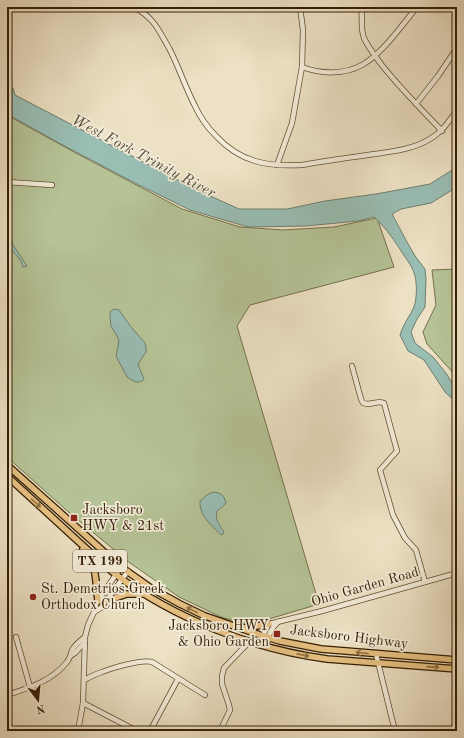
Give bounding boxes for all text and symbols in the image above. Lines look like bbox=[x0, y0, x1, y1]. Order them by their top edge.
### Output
water label: West Fork Trinity River bbox=[69, 113, 218, 202]
one-way arrow bbox=[31, 498, 41, 507]
place label: Jacksboro HWY & 21st bbox=[82, 503, 164, 533]
marker: Jacksboro HWY & 21st bbox=[69, 513, 79, 523]
road number: TX 199 bbox=[73, 550, 127, 572]
street label: Ohio Garden Road bbox=[310, 565, 420, 609]
place label: St. Demetrios Greek Orthodox Church bbox=[41, 582, 165, 612]
marker: St. Demetrios Greek Orthodox Church bbox=[28, 592, 38, 602]
one-way arrow bbox=[186, 606, 198, 613]
place label: Jacksboro HWY & Ohio Garden bbox=[168, 619, 269, 649]
street label: Jacksboro Highway bbox=[289, 623, 410, 651]
marker: Jacksboro HWY & Ohio Garden bbox=[272, 629, 282, 639]
one-way arrow bbox=[356, 649, 369, 656]
one-way arrow bbox=[297, 652, 310, 660]
one-way arrow bbox=[426, 663, 439, 670]
north arrow bbox=[18, 680, 58, 720]
text: N bbox=[34, 702, 46, 715]

